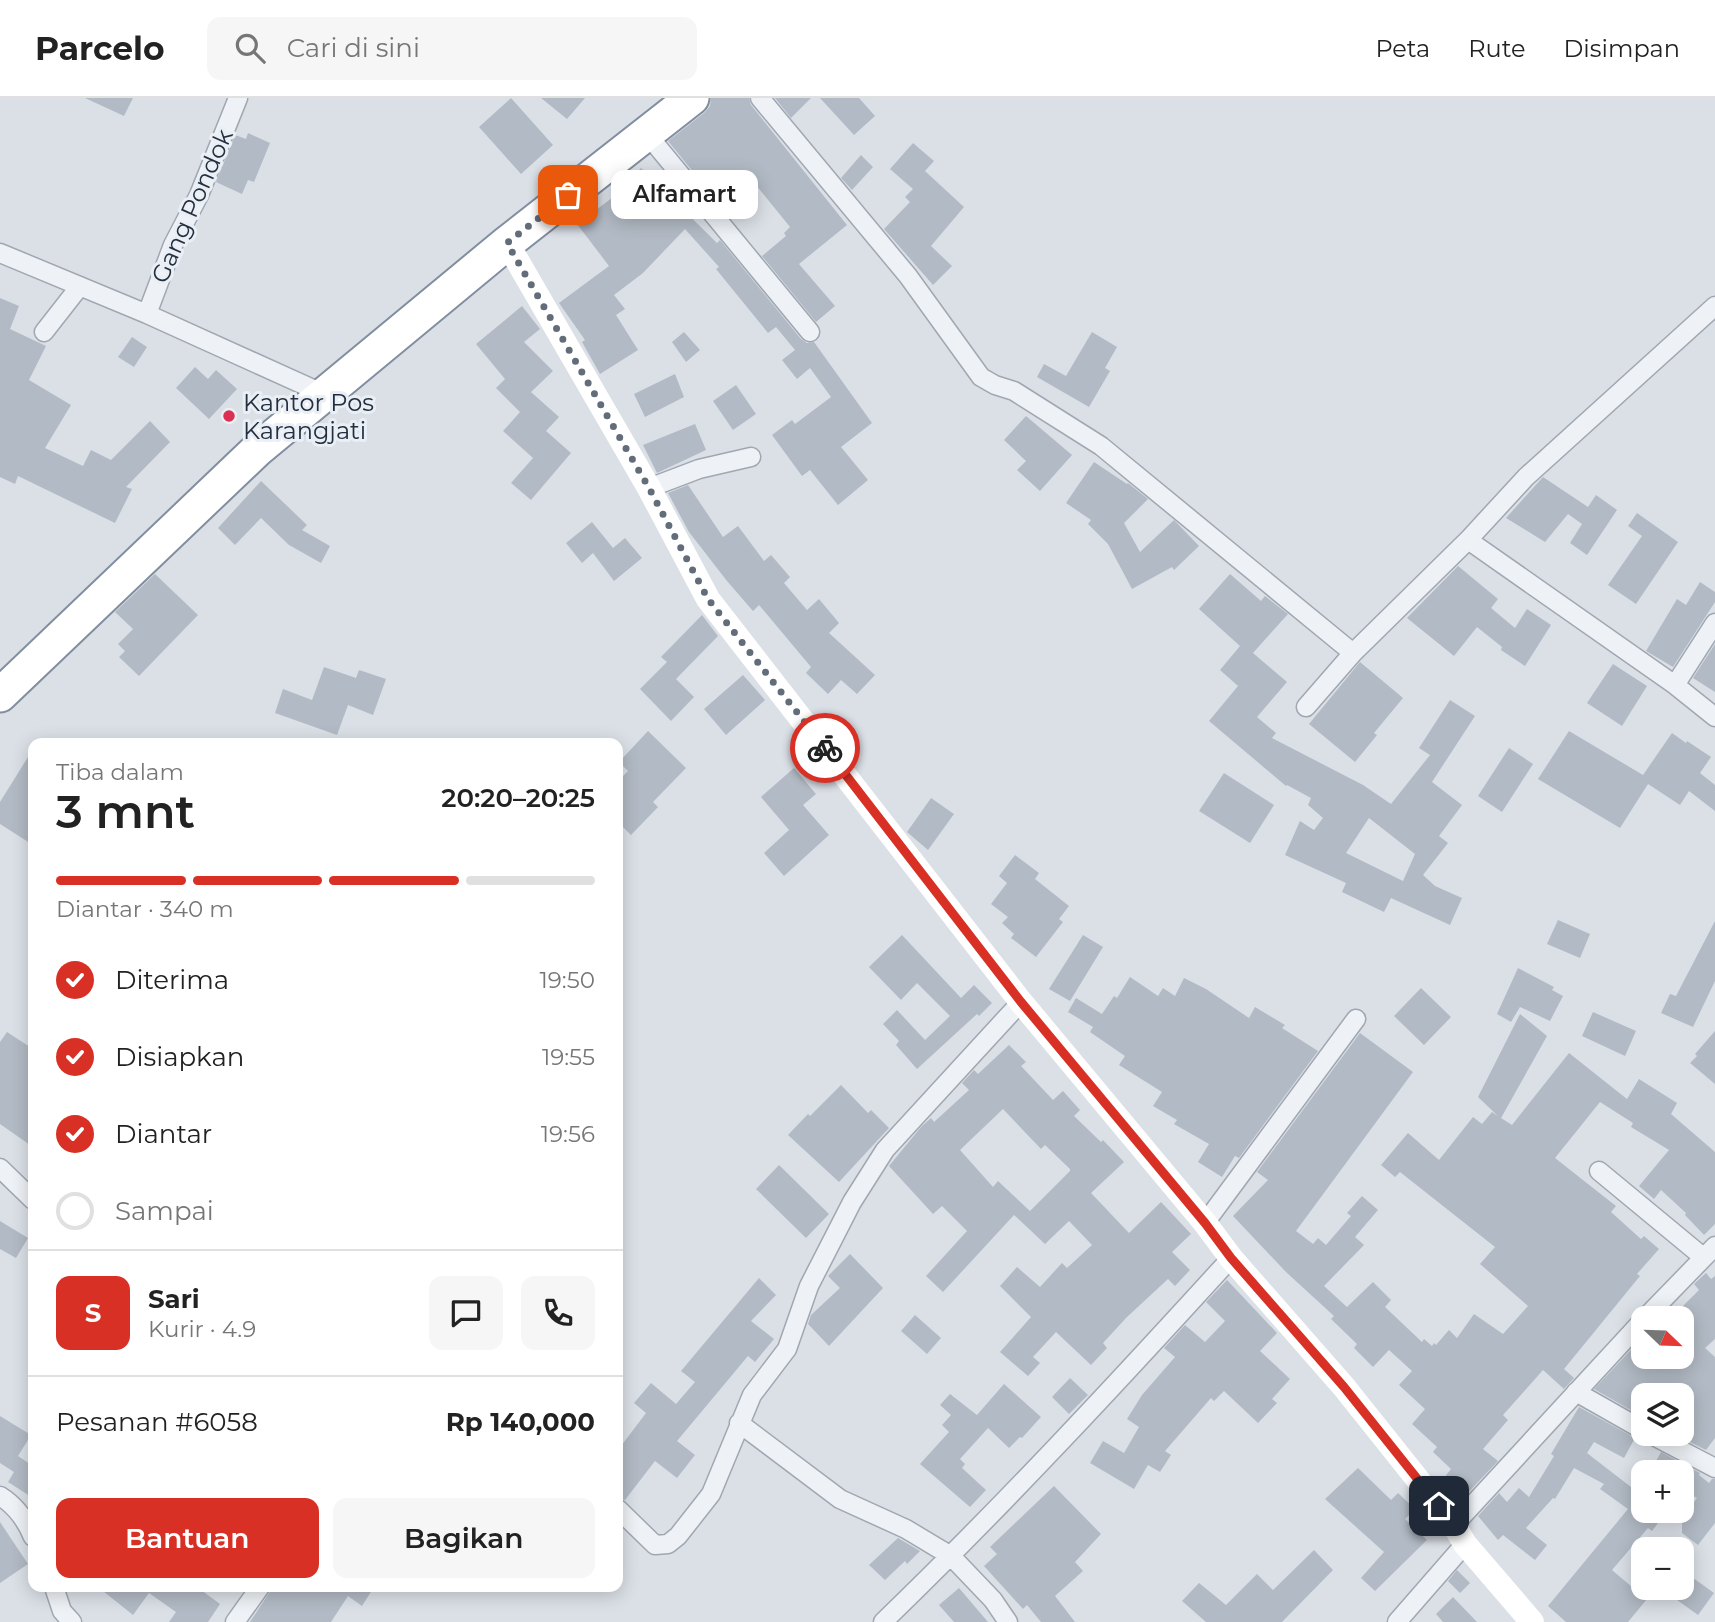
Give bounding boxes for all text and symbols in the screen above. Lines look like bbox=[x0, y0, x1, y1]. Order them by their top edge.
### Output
search box bbox=[207, 17, 697, 80]
text: Parcelo bbox=[35, 28, 165, 68]
icon: search bbox=[231, 29, 269, 67]
text: Cari di sini bbox=[287, 32, 420, 64]
text: Peta bbox=[1375, 34, 1430, 63]
text: Rute bbox=[1468, 34, 1526, 63]
text: Disimpan bbox=[1564, 34, 1680, 63]
street label: Gang Pondok bbox=[145, 124, 239, 288]
pin bbox=[538, 165, 598, 225]
callout: Alfamart bbox=[610, 170, 757, 220]
icon: bag bbox=[549, 176, 587, 214]
text: Alfamart bbox=[632, 180, 737, 208]
place label: Kantor Pos Karangjati bbox=[243, 388, 374, 445]
marker: Kantor Pos Karangjati bbox=[221, 408, 237, 424]
courier bbox=[790, 713, 860, 783]
icon: bike bbox=[806, 729, 844, 767]
text: Tiba dalam bbox=[56, 758, 184, 786]
text: 20:20–20:25 bbox=[441, 782, 595, 814]
text: 3 mnt bbox=[56, 783, 195, 840]
text: Diantar · 340 m bbox=[56, 895, 234, 923]
icon: check bbox=[56, 961, 94, 999]
text: Diterima bbox=[115, 964, 229, 996]
text: 19:50 bbox=[540, 966, 595, 994]
icon: check bbox=[56, 1038, 94, 1076]
text: Disiapkan bbox=[115, 1041, 244, 1073]
text: 19:55 bbox=[542, 1043, 595, 1071]
icon: check bbox=[56, 1115, 94, 1153]
text: Diantar bbox=[115, 1118, 212, 1150]
text: 19:56 bbox=[541, 1120, 595, 1148]
text: Sampai bbox=[115, 1195, 214, 1227]
button: chat bbox=[429, 1276, 503, 1350]
button: phone bbox=[521, 1276, 595, 1350]
text: Sari bbox=[148, 1283, 200, 1315]
text: S bbox=[85, 1297, 101, 1329]
north arrow bbox=[1631, 1306, 1694, 1368]
map controls bbox=[1631, 1306, 1694, 1600]
text: Kurir · 4.9 bbox=[148, 1315, 256, 1343]
button: layers bbox=[1631, 1383, 1694, 1446]
text: Pesanan #6058 bbox=[56, 1406, 258, 1438]
text: Rp 140,000 bbox=[446, 1406, 595, 1438]
button: + bbox=[1631, 1460, 1694, 1523]
pin bbox=[1409, 1476, 1469, 1536]
icon: home bbox=[1420, 1487, 1458, 1525]
button: Bantuan bbox=[56, 1498, 319, 1578]
button: Bagikan bbox=[333, 1498, 595, 1578]
button: − bbox=[1631, 1537, 1694, 1600]

